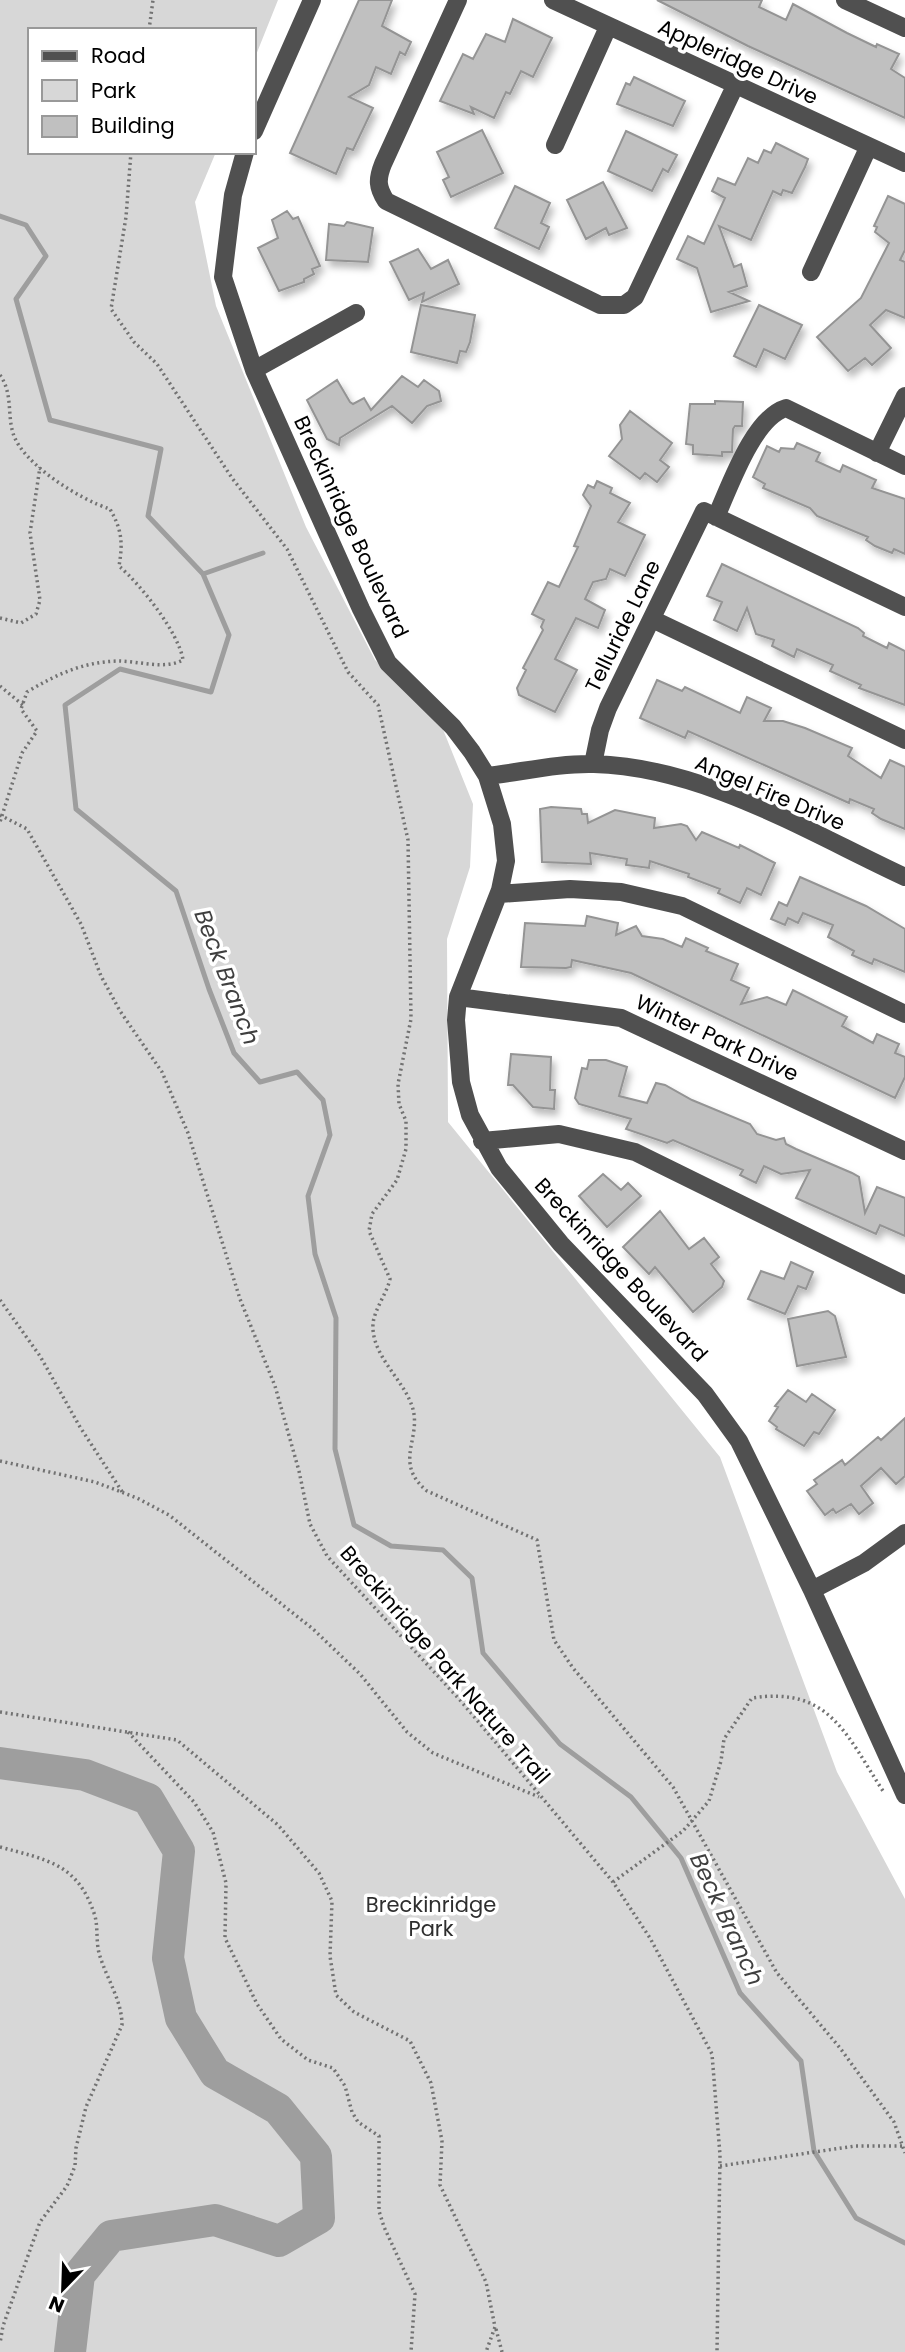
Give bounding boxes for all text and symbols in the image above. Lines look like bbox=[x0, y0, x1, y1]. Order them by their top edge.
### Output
street label: Appleridge Drive bbox=[654, 12, 823, 111]
legend bbox=[28, 28, 256, 154]
text: Road bbox=[91, 41, 146, 70]
text: Park bbox=[91, 76, 136, 105]
text: Building bbox=[91, 111, 175, 140]
street label: Breckinridge Boulevard bbox=[287, 411, 416, 643]
street label: Telluride Lane bbox=[578, 555, 667, 697]
street label: Angel Fire Drive bbox=[691, 748, 850, 837]
water label: Beck Branch bbox=[187, 905, 267, 1049]
street label: Winter Park Drive bbox=[631, 987, 803, 1088]
street label: Breckinridge Boulevard bbox=[528, 1171, 714, 1368]
street label: Breckinridge Park Nature Trail bbox=[334, 1539, 557, 1790]
water label: Beck Branch bbox=[682, 1848, 772, 1990]
park label: Breckinridge Park bbox=[366, 1890, 496, 1943]
north arrow bbox=[28, 2254, 98, 2324]
text: N bbox=[45, 2289, 68, 2319]

